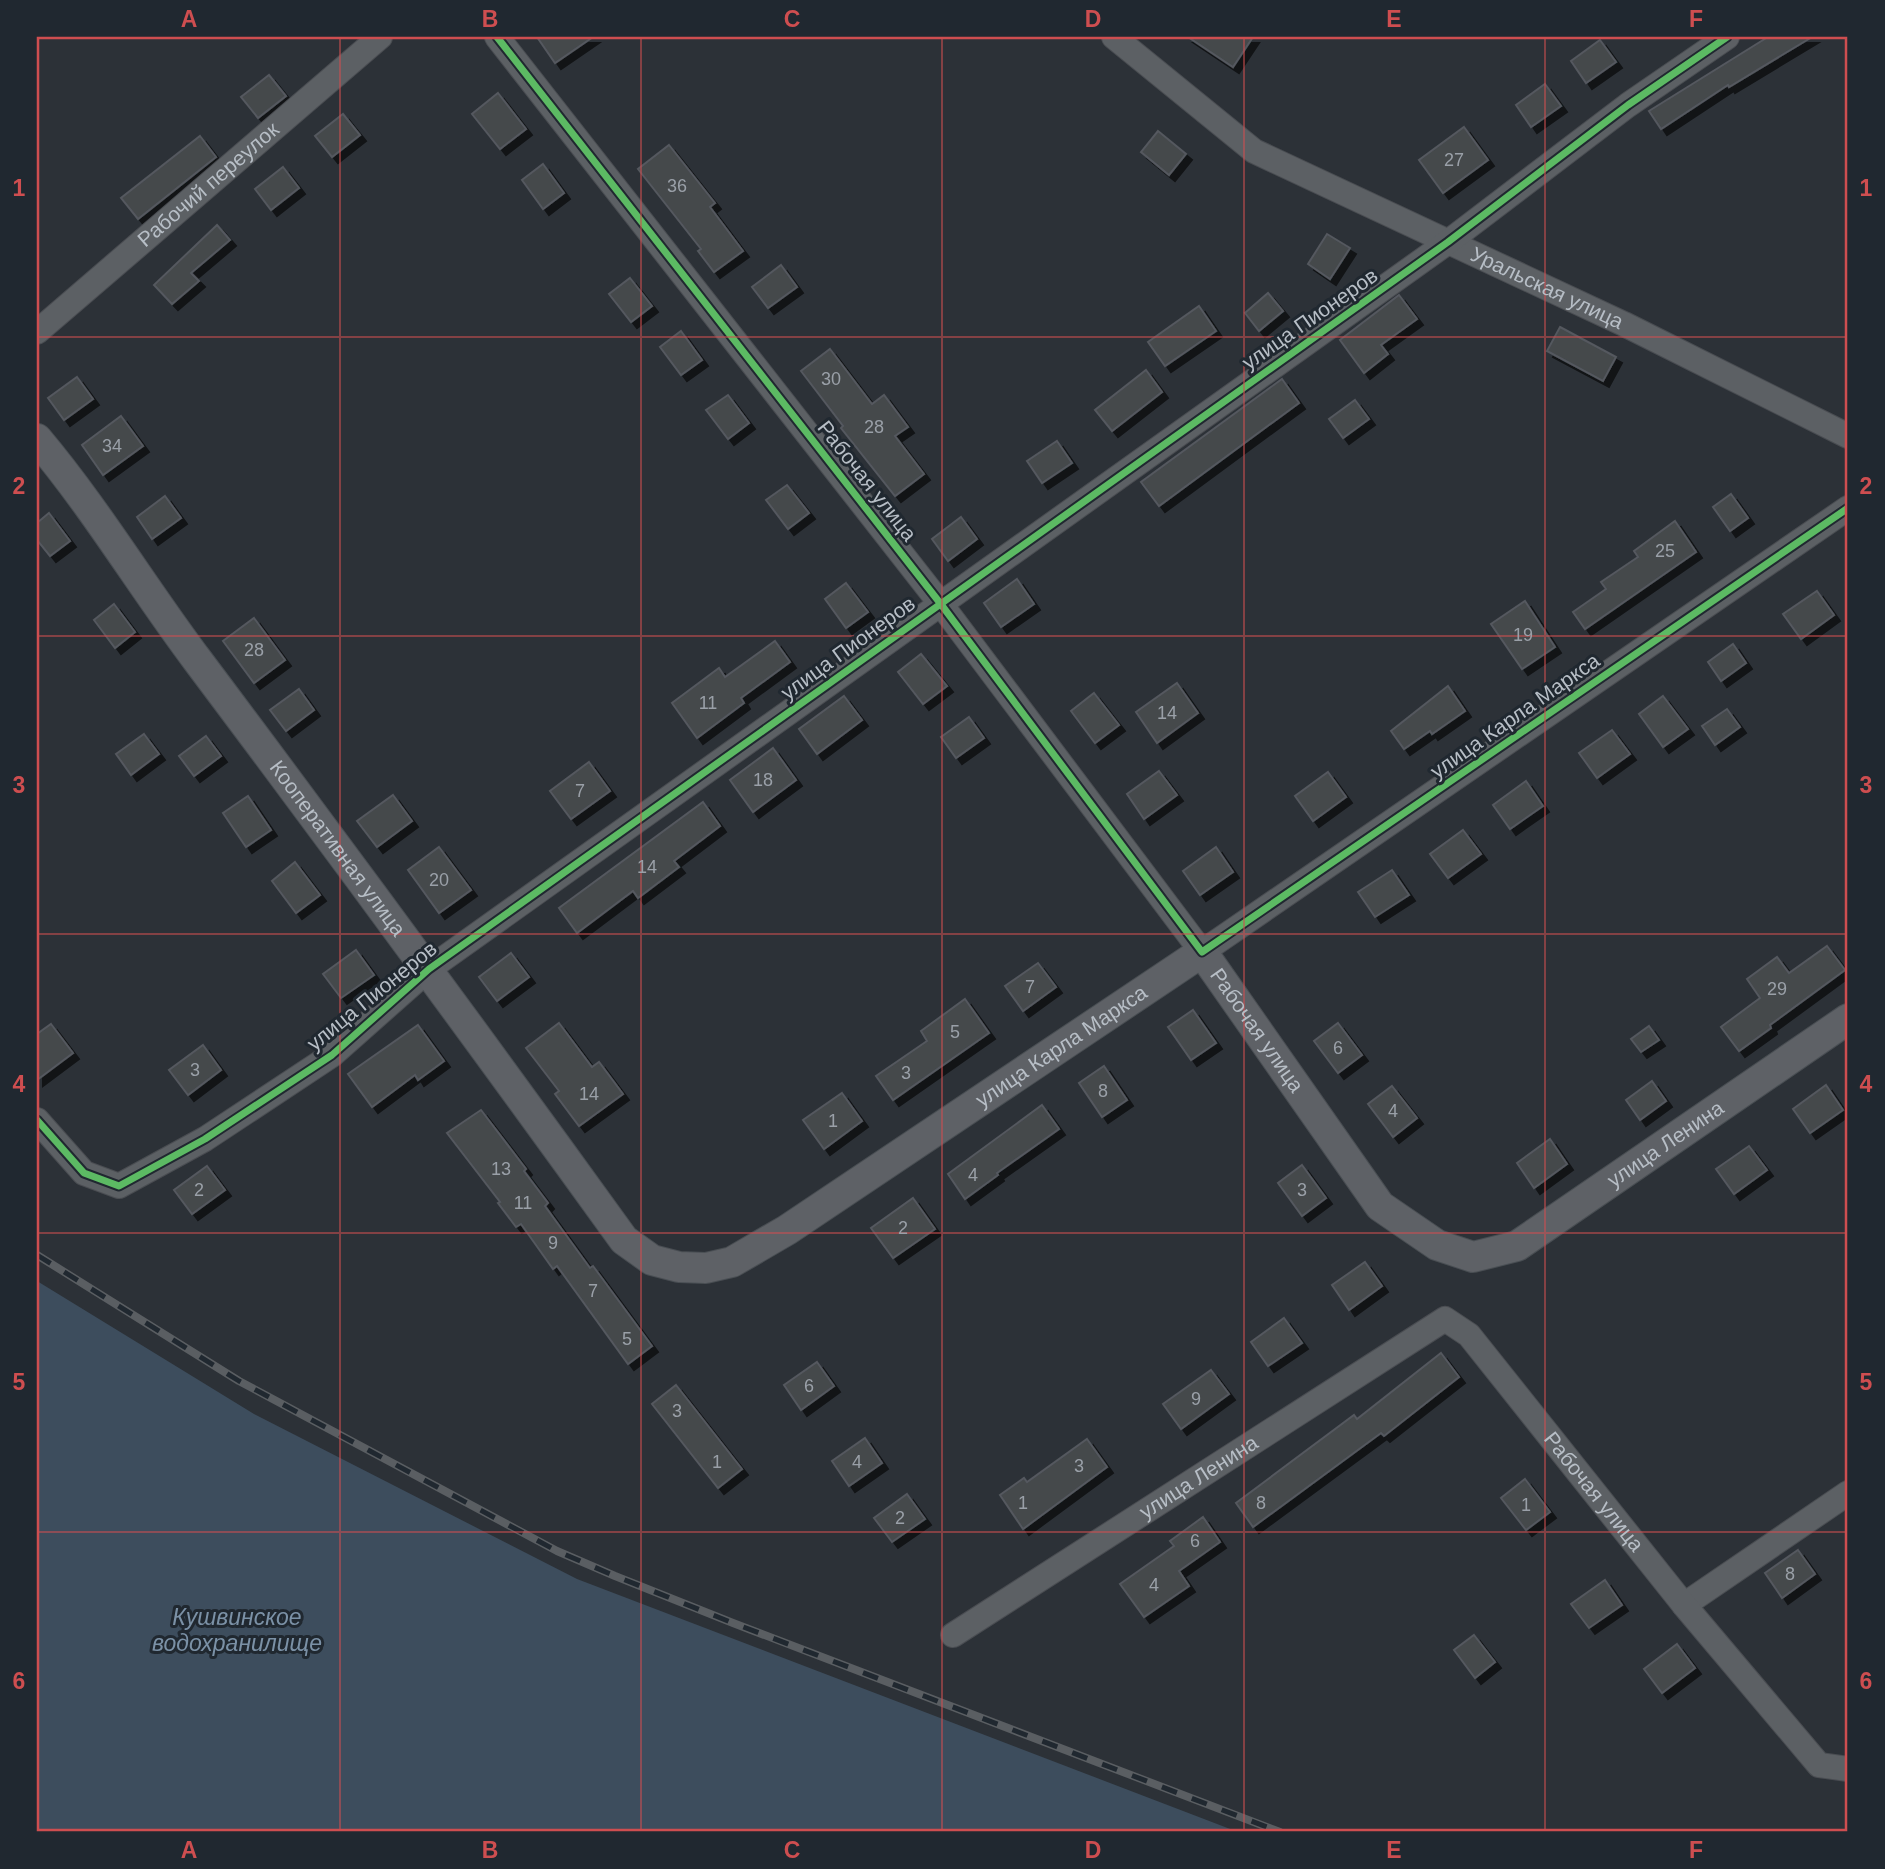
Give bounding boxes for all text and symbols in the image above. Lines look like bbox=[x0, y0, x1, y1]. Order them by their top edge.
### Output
text: A bbox=[181, 6, 197, 32]
text: B bbox=[482, 6, 498, 32]
text: C bbox=[784, 6, 800, 32]
text: D bbox=[1085, 6, 1101, 32]
text: E bbox=[1386, 6, 1402, 32]
text: F bbox=[1689, 6, 1703, 32]
street label: Рабочий переулок bbox=[133, 117, 284, 251]
house number: 27 bbox=[1444, 150, 1464, 170]
text: 1 bbox=[13, 175, 26, 201]
text: 1 bbox=[1860, 175, 1873, 201]
house number: 36 bbox=[667, 176, 687, 196]
street label: Уральская улица bbox=[1467, 242, 1627, 333]
street label: улица Пионеров bbox=[1238, 263, 1382, 374]
house number: 30 bbox=[821, 369, 841, 389]
street label: Рабочая улица bbox=[813, 416, 922, 545]
house number: 28 bbox=[864, 417, 884, 437]
house number: 34 bbox=[102, 436, 122, 456]
text: 2 bbox=[13, 473, 25, 499]
text: 2 bbox=[1860, 473, 1872, 499]
house number: 25 bbox=[1655, 541, 1675, 561]
street label: улица Пионеров bbox=[776, 591, 919, 704]
house number: 19 bbox=[1513, 625, 1533, 645]
house number: 28 bbox=[244, 640, 264, 660]
street label: улица Карла Маркса bbox=[1426, 648, 1604, 783]
house number: 11 bbox=[699, 693, 717, 713]
house number: 14 bbox=[1157, 703, 1177, 723]
street label: Кооперативная улица bbox=[266, 756, 411, 941]
house number: 18 bbox=[753, 770, 773, 790]
text: 3 bbox=[13, 772, 25, 798]
text: 3 bbox=[1860, 772, 1872, 798]
house number: 7 bbox=[575, 781, 585, 801]
house number: 14 bbox=[637, 857, 657, 877]
house number: 20 bbox=[429, 870, 449, 890]
street label: улица Пионеров bbox=[302, 936, 441, 1055]
street label: Рабочая улица bbox=[1206, 964, 1309, 1097]
house number: 7 bbox=[1025, 977, 1035, 997]
house number: 29 bbox=[1767, 979, 1787, 999]
street label: улица Карла Маркса bbox=[971, 980, 1151, 1111]
house number: 5 bbox=[950, 1022, 960, 1042]
house number: 6 bbox=[1333, 1038, 1343, 1058]
house number: 3 bbox=[190, 1060, 200, 1080]
house number: 3 bbox=[901, 1063, 911, 1083]
text: 4 bbox=[13, 1071, 26, 1097]
text: 4 bbox=[1860, 1071, 1873, 1097]
house number: 8 bbox=[1098, 1081, 1108, 1101]
house number: 14 bbox=[579, 1084, 599, 1104]
street label: улица Ленина bbox=[1603, 1096, 1728, 1192]
house number: 4 bbox=[1388, 1101, 1398, 1121]
house number: 1 bbox=[828, 1111, 838, 1131]
house number: 13 bbox=[491, 1159, 511, 1179]
house number: 4 bbox=[968, 1165, 978, 1185]
house number: 2 bbox=[194, 1180, 204, 1200]
house number: 3 bbox=[1297, 1180, 1307, 1200]
house number: 11 bbox=[514, 1193, 532, 1213]
house number: 2 bbox=[898, 1218, 908, 1238]
house number: 9 bbox=[548, 1233, 558, 1253]
house number: 7 bbox=[588, 1281, 598, 1301]
house number: 5 bbox=[622, 1329, 632, 1349]
text: 5 bbox=[13, 1369, 26, 1395]
text: 5 bbox=[1860, 1369, 1873, 1395]
house number: 6 bbox=[804, 1376, 814, 1396]
house number: 9 bbox=[1191, 1389, 1201, 1409]
house number: 3 bbox=[672, 1401, 682, 1421]
street label: Рабочая улица bbox=[1540, 1427, 1649, 1556]
street label: улица Ленина bbox=[1135, 1430, 1262, 1523]
house number: 1 bbox=[712, 1452, 722, 1472]
house number: 4 bbox=[852, 1452, 862, 1472]
house number: 3 bbox=[1074, 1456, 1084, 1476]
house number: 1 bbox=[1018, 1493, 1028, 1513]
house number: 8 bbox=[1256, 1493, 1266, 1513]
house number: 1 bbox=[1521, 1495, 1531, 1515]
house number: 2 bbox=[895, 1508, 905, 1528]
house number: 6 bbox=[1190, 1531, 1200, 1551]
house number: 8 bbox=[1785, 1564, 1795, 1584]
house number: 4 bbox=[1149, 1575, 1159, 1595]
water label: Кушвинское водохранилище bbox=[152, 1604, 322, 1656]
text: 6 bbox=[13, 1668, 25, 1694]
text: 6 bbox=[1860, 1668, 1872, 1694]
text: A bbox=[181, 1837, 197, 1863]
text: B bbox=[482, 1837, 498, 1863]
text: C bbox=[784, 1837, 800, 1863]
text: D bbox=[1085, 1837, 1101, 1863]
text: E bbox=[1386, 1837, 1402, 1863]
text: F bbox=[1689, 1837, 1703, 1863]

